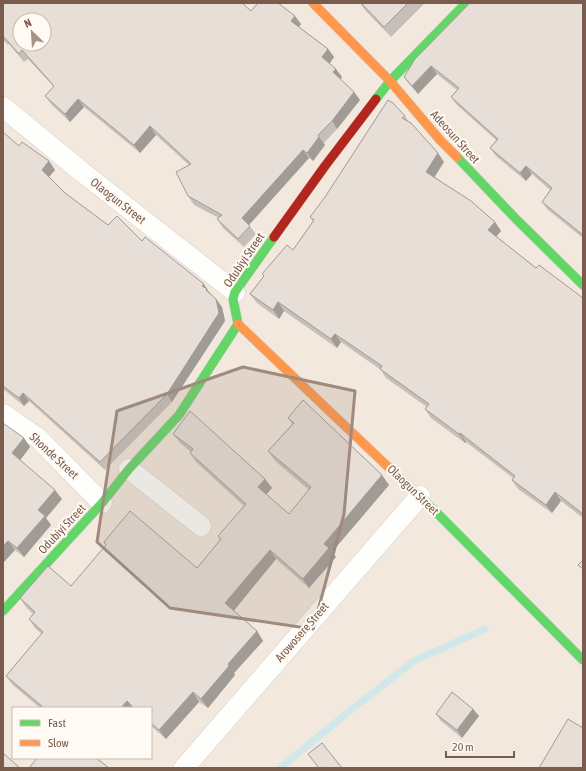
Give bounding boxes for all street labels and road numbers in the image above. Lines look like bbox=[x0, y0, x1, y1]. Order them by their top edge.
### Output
street label: Adeosun Street bbox=[428, 108, 483, 167]
street label: Olaogun Street bbox=[88, 175, 149, 227]
street label: Odubiyi Street bbox=[221, 230, 268, 290]
street label: Shonde Street bbox=[27, 430, 82, 482]
street label: Olaogun Street bbox=[384, 462, 442, 518]
street label: Odubiyi Street bbox=[36, 501, 89, 557]
street label: Arowosere Street bbox=[272, 599, 332, 665]

